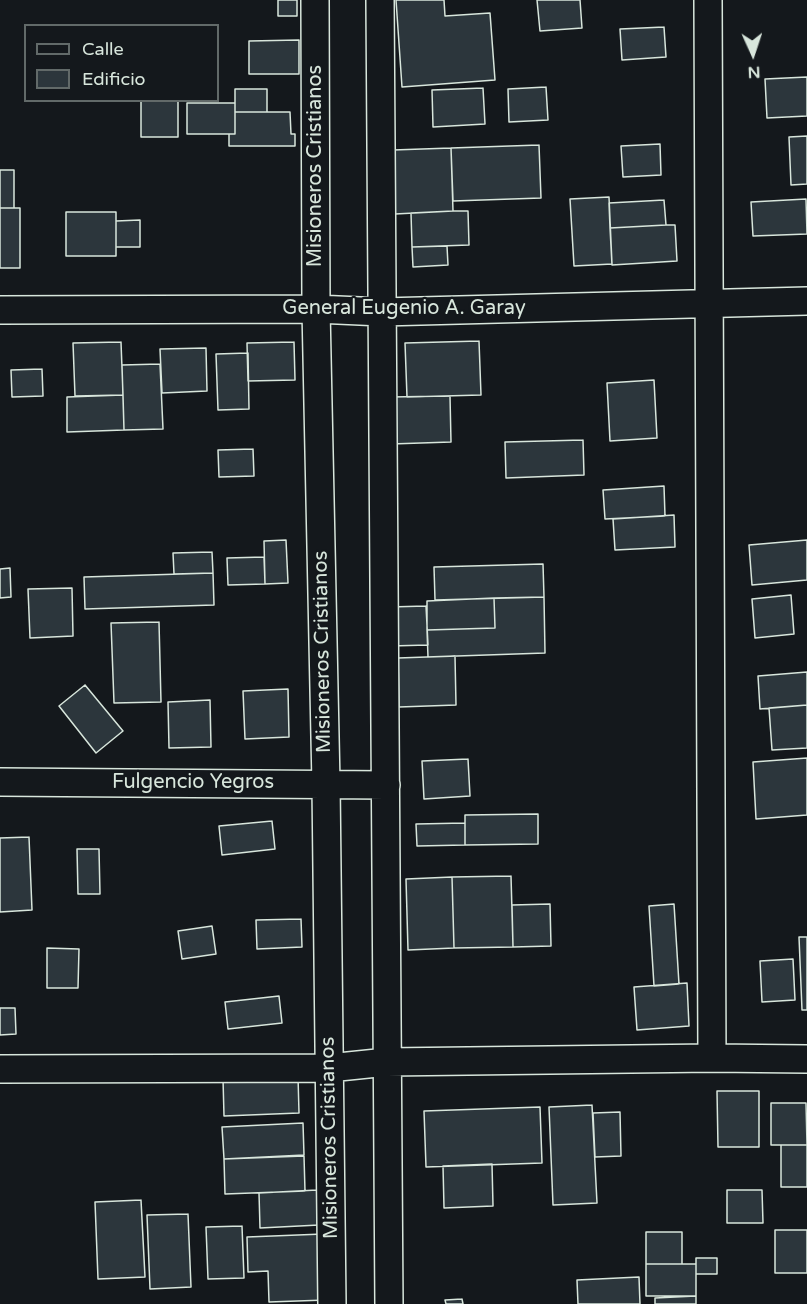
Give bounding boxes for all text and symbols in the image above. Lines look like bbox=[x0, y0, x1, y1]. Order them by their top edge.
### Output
legend bbox=[24, 24, 219, 102]
north arrow bbox=[723, 24, 783, 84]
text: Calle bbox=[82, 38, 124, 60]
text: N bbox=[747, 62, 761, 82]
street label: Misioneros Cristianos bbox=[304, 65, 328, 267]
text: Edificio bbox=[82, 68, 146, 90]
street label: General Eugenio A. Garay bbox=[282, 297, 526, 321]
street label: Misioneros Cristianos bbox=[309, 551, 337, 753]
street label: Fulgencio Yegros bbox=[112, 771, 274, 795]
street label: Misioneros Cristianos bbox=[316, 1037, 344, 1239]

